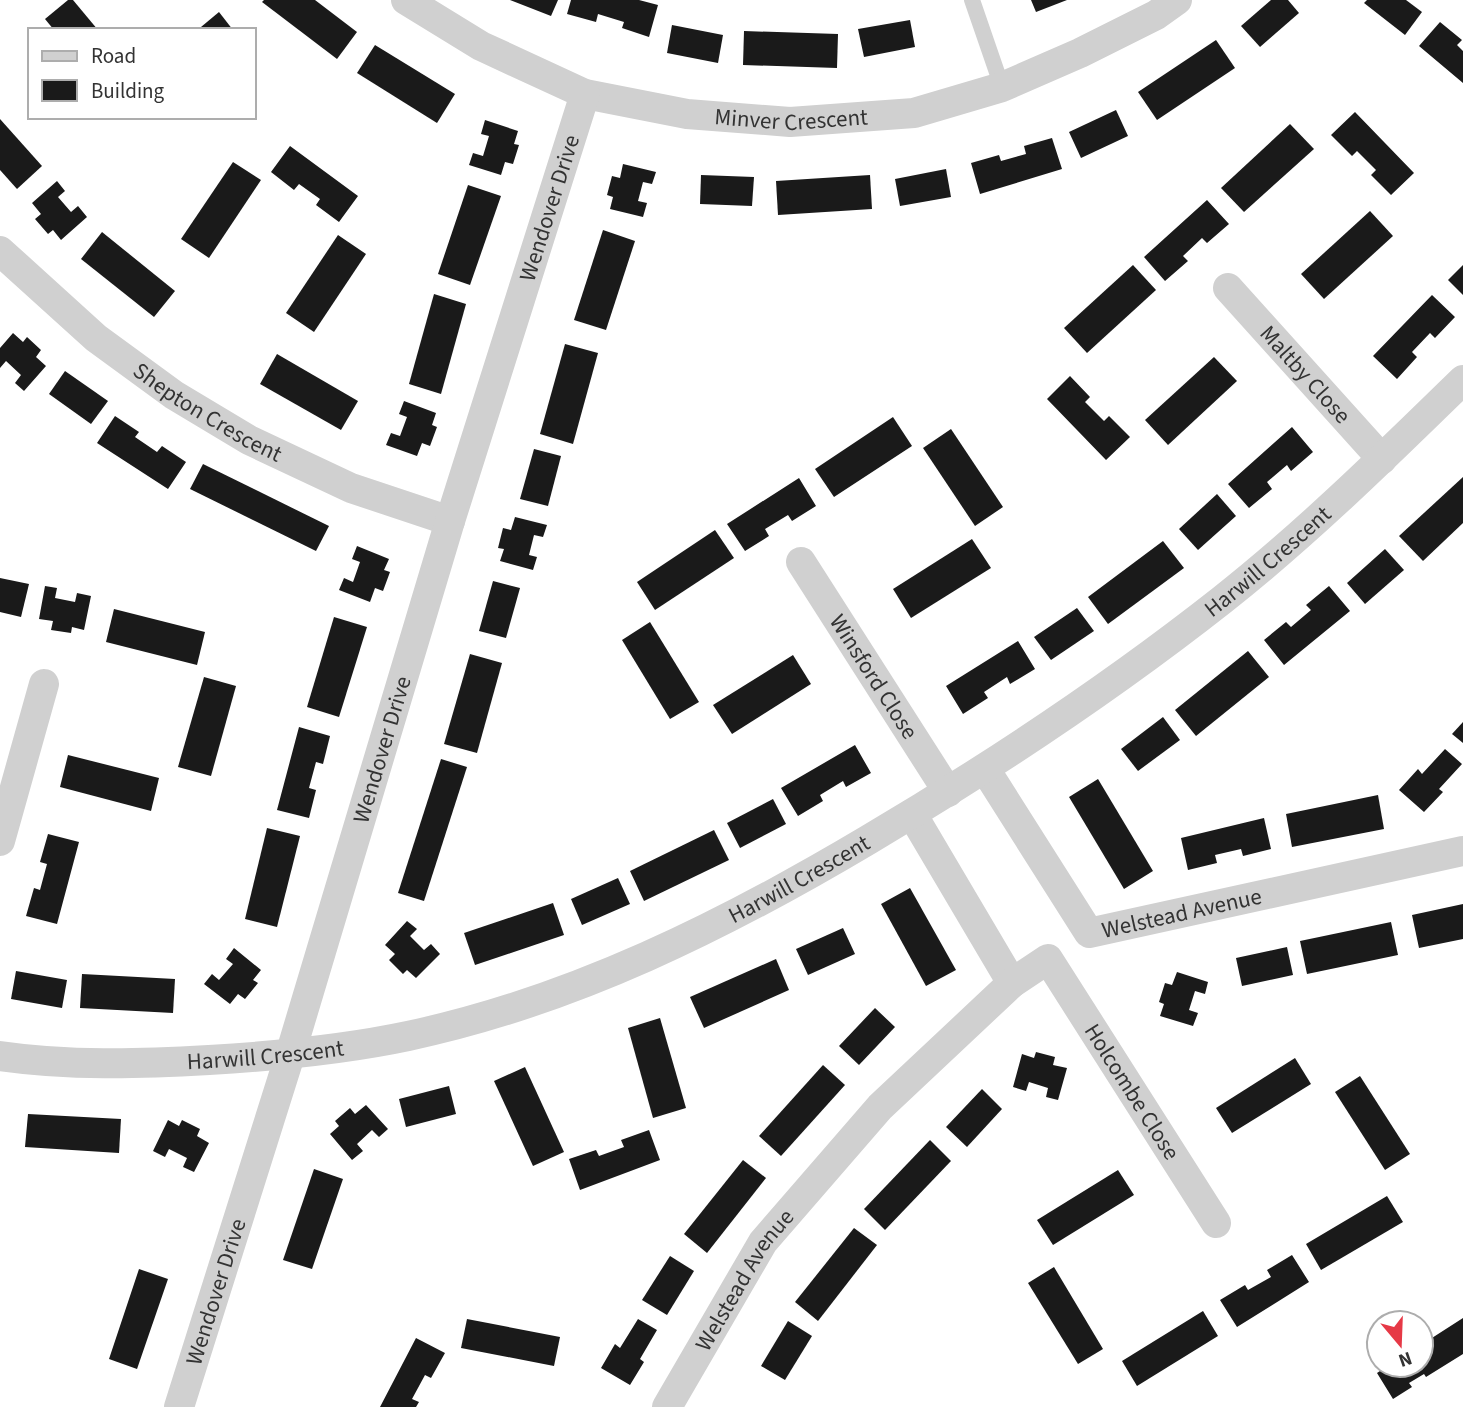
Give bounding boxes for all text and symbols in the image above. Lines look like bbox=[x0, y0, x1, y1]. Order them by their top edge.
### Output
legend bbox=[28, 28, 256, 119]
text: Road bbox=[91, 41, 136, 71]
text: Building bbox=[91, 76, 165, 106]
street label: Minver Crescent bbox=[713, 100, 869, 139]
street label: Wendover Drive bbox=[510, 130, 588, 285]
street label: Maltby Close bbox=[1252, 318, 1359, 431]
street label: Shepton Crescent bbox=[126, 354, 288, 470]
street label: Harwill Crescent bbox=[1197, 498, 1338, 625]
street label: Winsford Close bbox=[822, 608, 927, 746]
street label: Wendover Drive bbox=[344, 672, 419, 827]
street label: Harwill Crescent bbox=[722, 826, 876, 931]
street label: Welstead Avenue bbox=[1098, 879, 1265, 946]
street label: Holcombe Close bbox=[1076, 1017, 1188, 1166]
street label: Harwill Crescent bbox=[186, 1031, 346, 1078]
street label: Welstead Avenue bbox=[687, 1201, 801, 1357]
street label: Wendover Drive bbox=[177, 1214, 254, 1369]
north arrow bbox=[1365, 1309, 1435, 1379]
text: N bbox=[1395, 1344, 1415, 1373]

